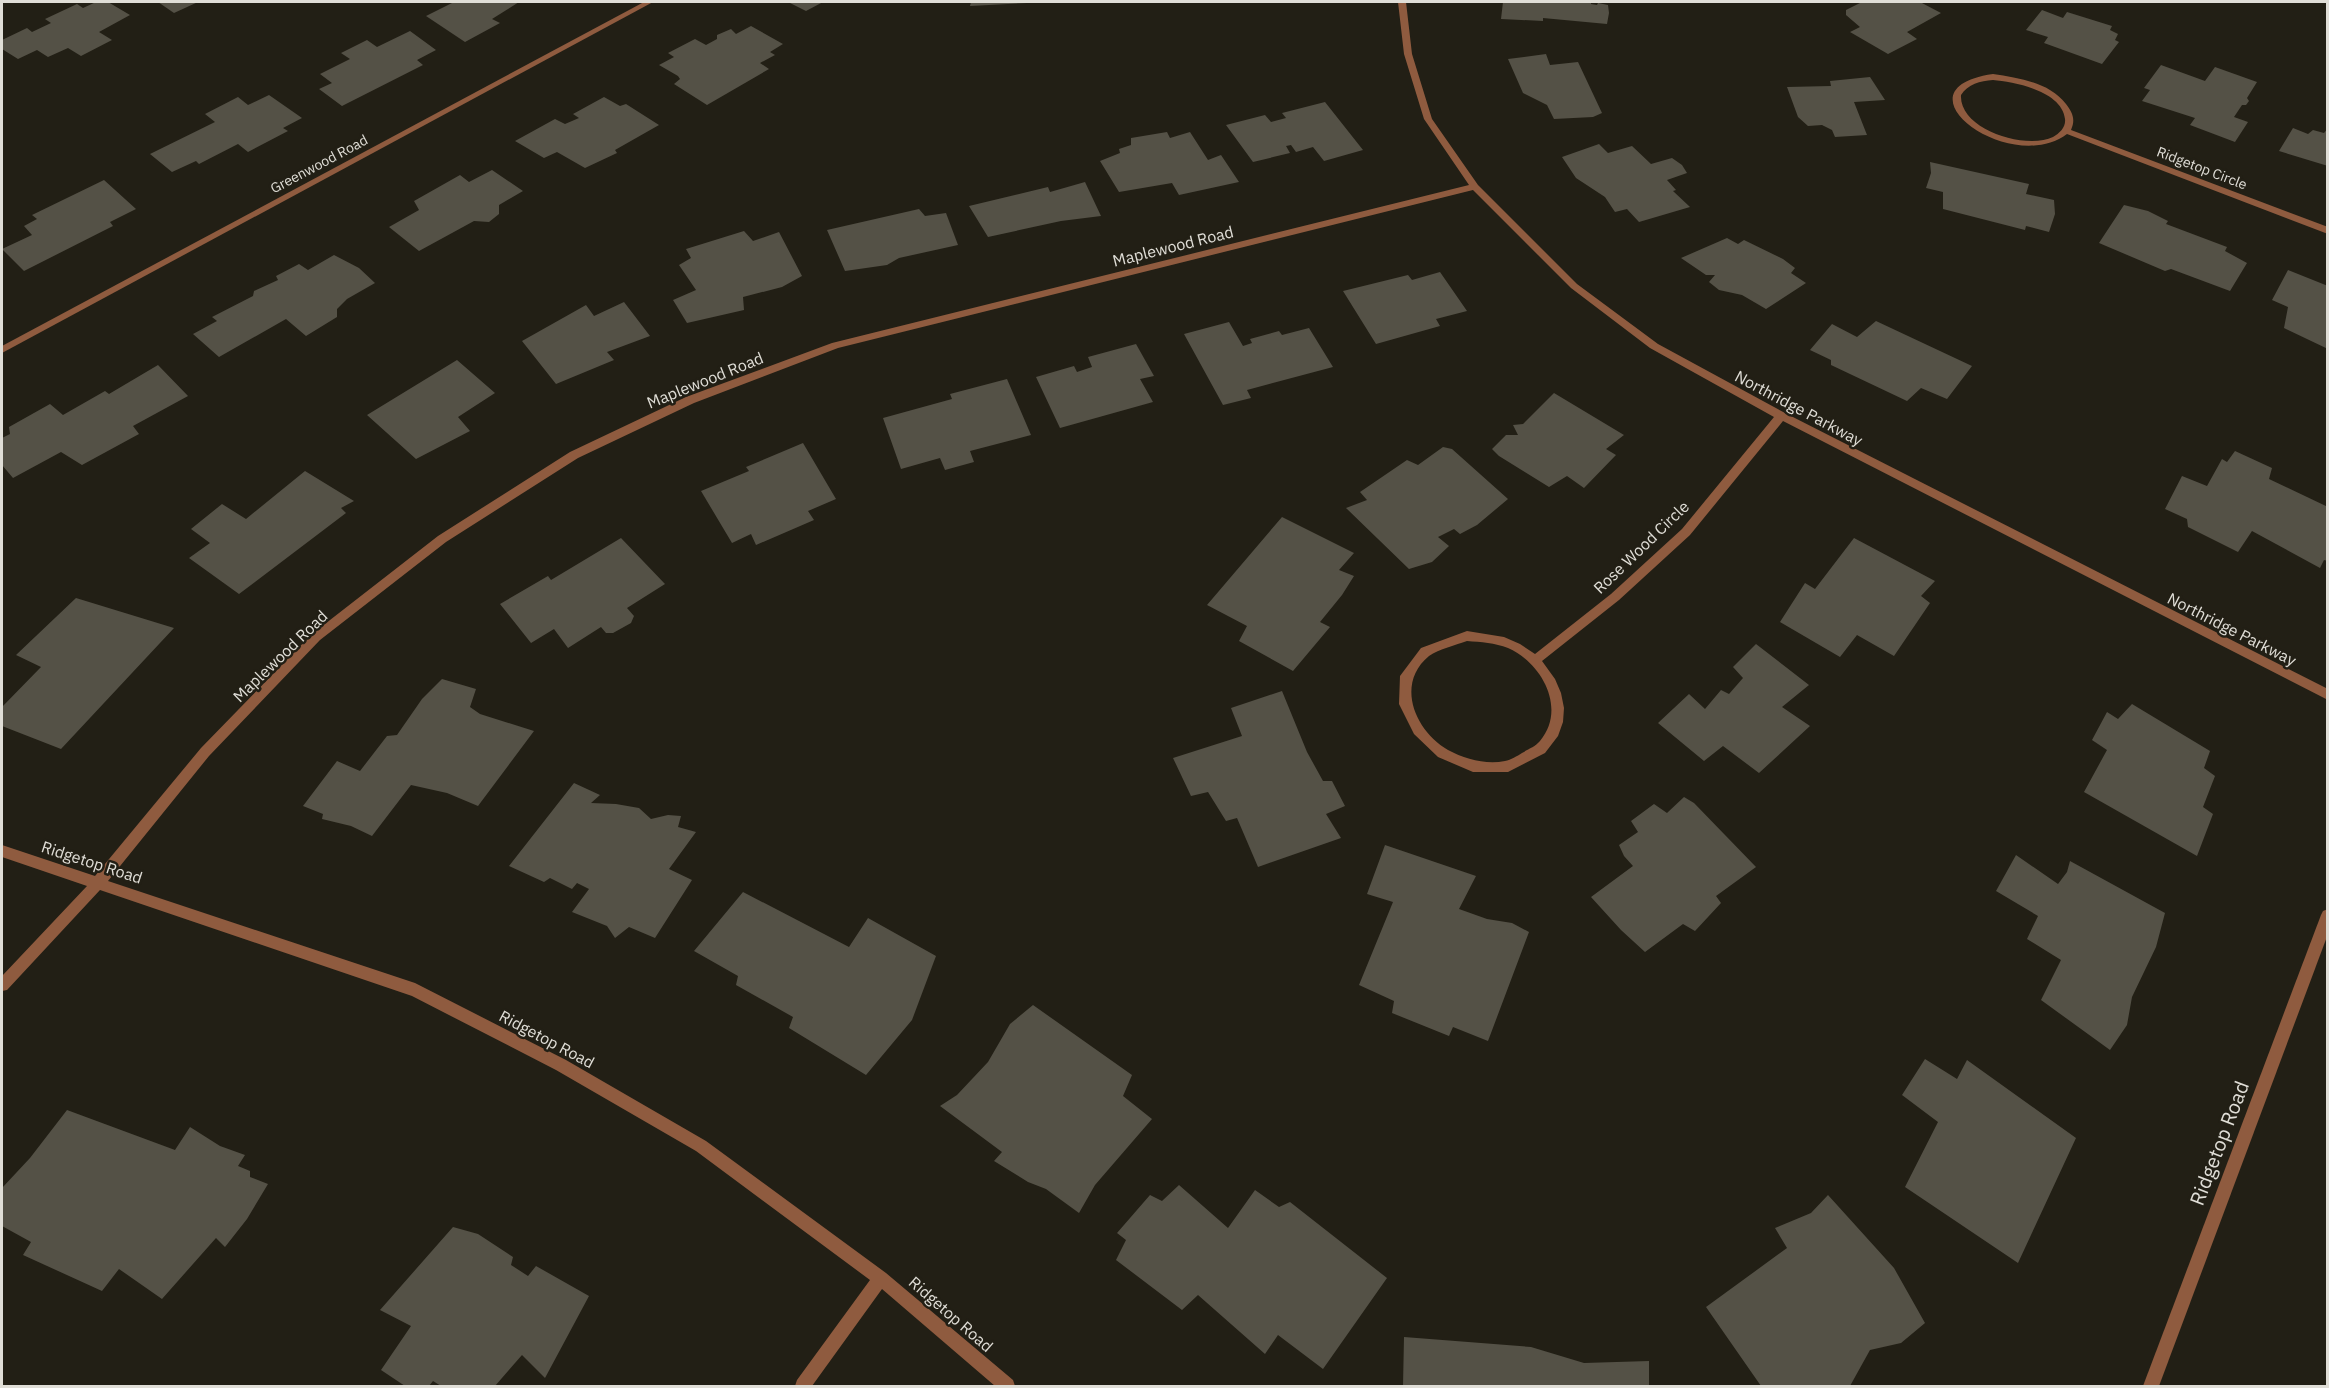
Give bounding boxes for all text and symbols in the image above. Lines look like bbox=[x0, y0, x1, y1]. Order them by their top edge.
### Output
street label: Greenwood Road bbox=[267, 131, 371, 197]
street label: Ridgetop Circle bbox=[2154, 142, 2250, 194]
street label: Maplewood Road bbox=[1110, 221, 1236, 271]
street label: Maplewood Road bbox=[644, 348, 766, 412]
street label: Northridge Parkway bbox=[1732, 366, 1866, 450]
street label: Rose Wood Circle bbox=[1589, 496, 1693, 598]
street label: Northridge Parkway bbox=[2164, 588, 2300, 670]
street label: Maplewood Road bbox=[229, 606, 331, 706]
street label: Ridgetop Road bbox=[39, 836, 145, 888]
street label: Ridgetop Road bbox=[496, 1006, 598, 1072]
street label: Ridgetop Road bbox=[2183, 1077, 2255, 1209]
street label: Ridgetop Road bbox=[905, 1272, 997, 1356]

